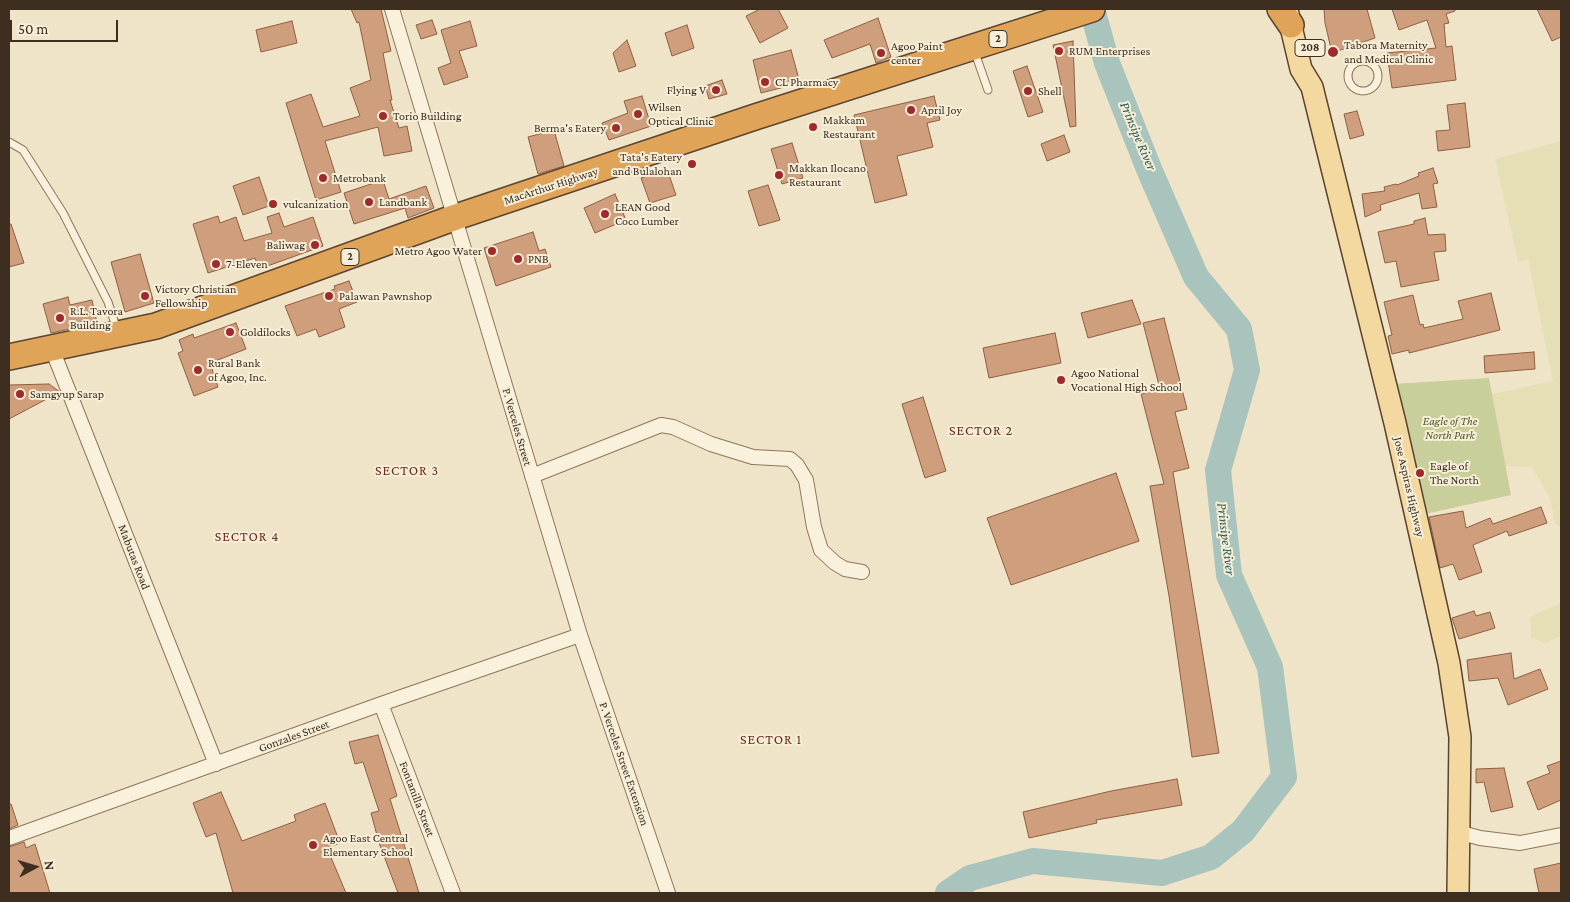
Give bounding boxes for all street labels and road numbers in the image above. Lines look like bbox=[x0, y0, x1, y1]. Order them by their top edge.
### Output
road number: 2 bbox=[989, 30, 1007, 48]
road number: 208 bbox=[1295, 40, 1325, 56]
street label: MacArthur Highway bbox=[502, 164, 600, 208]
road number: 2 bbox=[341, 248, 359, 266]
street label: P. Verceles Street bbox=[499, 387, 535, 467]
street label: Jose Aspiras Highway bbox=[1390, 436, 1428, 538]
street label: Mabutas Road bbox=[115, 522, 153, 592]
street label: P. Verceles Street Extension bbox=[596, 700, 652, 828]
street label: Gonzales Street bbox=[257, 717, 331, 755]
street label: Fontanilla Street bbox=[396, 759, 438, 839]

